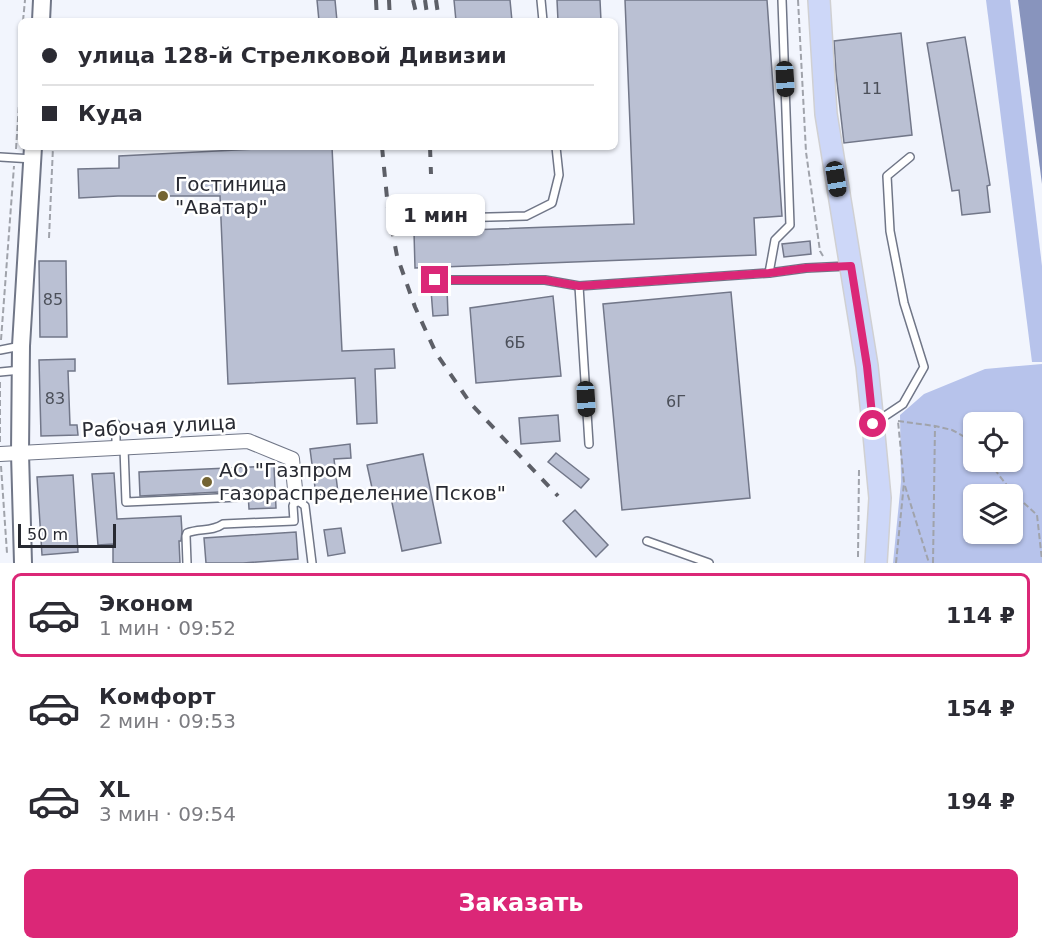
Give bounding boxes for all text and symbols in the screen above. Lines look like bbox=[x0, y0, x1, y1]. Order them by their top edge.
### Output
text: улица 128-й Стрелковой Дивизии bbox=[78, 43, 507, 68]
car bbox=[775, 61, 795, 97]
house number: 11 bbox=[862, 79, 882, 98]
text: Куда bbox=[78, 101, 143, 126]
car bbox=[824, 160, 848, 198]
place label: Гостиница "Аватар" bbox=[175, 172, 287, 219]
marker: Гостиница "Аватар" bbox=[156, 189, 170, 203]
callout: 1 мин bbox=[386, 193, 484, 235]
text: 1 мин bbox=[403, 203, 468, 227]
route end bbox=[421, 266, 448, 293]
house number: 85 bbox=[43, 290, 63, 309]
house number: 6Б bbox=[504, 333, 526, 352]
car bbox=[576, 381, 596, 417]
house number: 83 bbox=[45, 389, 65, 408]
house number: 6Г bbox=[666, 392, 686, 411]
street label: Рабочая улица bbox=[81, 410, 237, 442]
route start bbox=[859, 410, 886, 437]
map controls bbox=[963, 412, 1023, 544]
button: locate bbox=[963, 412, 1023, 472]
place label: АО "Газпром газораспределение Псков" bbox=[219, 458, 506, 505]
marker: АО "Газпром газораспределение Псков" bbox=[200, 475, 214, 489]
button: layers bbox=[963, 484, 1023, 544]
scale bar bbox=[18, 521, 116, 548]
text: 50 m bbox=[27, 525, 68, 544]
icon: car bbox=[27, 588, 81, 642]
text: Эконом bbox=[99, 591, 194, 616]
text: 114 ₽ bbox=[946, 603, 1015, 628]
text: 1 мин · 09:52 bbox=[99, 616, 236, 640]
icon: car bbox=[27, 681, 81, 735]
text: Комфорт bbox=[99, 684, 216, 709]
text: 154 ₽ bbox=[946, 696, 1015, 721]
text: 2 мин · 09:53 bbox=[99, 709, 236, 733]
icon: car bbox=[27, 774, 81, 828]
text: XL bbox=[99, 777, 130, 802]
text: 194 ₽ bbox=[946, 789, 1015, 814]
text: 3 мин · 09:54 bbox=[99, 802, 236, 826]
button: Заказать bbox=[24, 869, 1018, 938]

